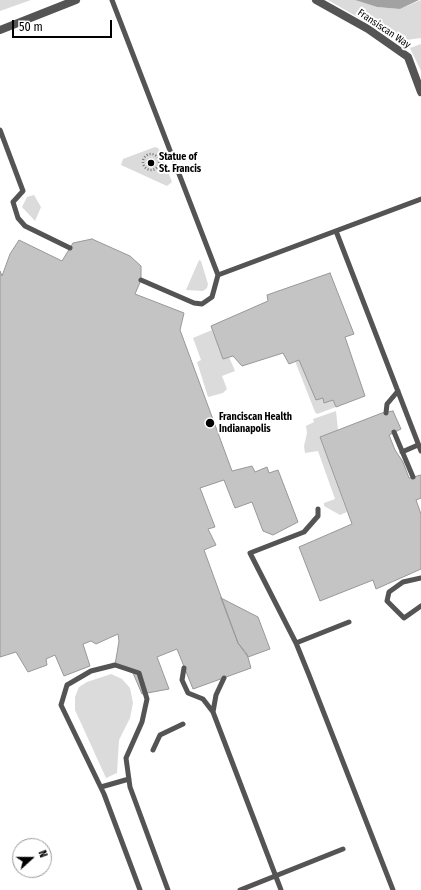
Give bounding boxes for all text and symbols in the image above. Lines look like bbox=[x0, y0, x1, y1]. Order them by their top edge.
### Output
street label: Fransiscan Way bbox=[355, 7, 413, 51]
scale bar bbox=[14, 12, 114, 38]
text: 50 m bbox=[19, 20, 43, 34]
place label: Statue of St. Francis bbox=[159, 151, 201, 174]
marker: Statue of St. Francis bbox=[146, 158, 156, 168]
place label: Franciscan Health Indianapolis bbox=[219, 411, 292, 434]
marker: Franciscan Health Indianapolis bbox=[204, 417, 216, 429]
north arrow bbox=[12, 838, 52, 878]
text: N bbox=[35, 848, 50, 859]

